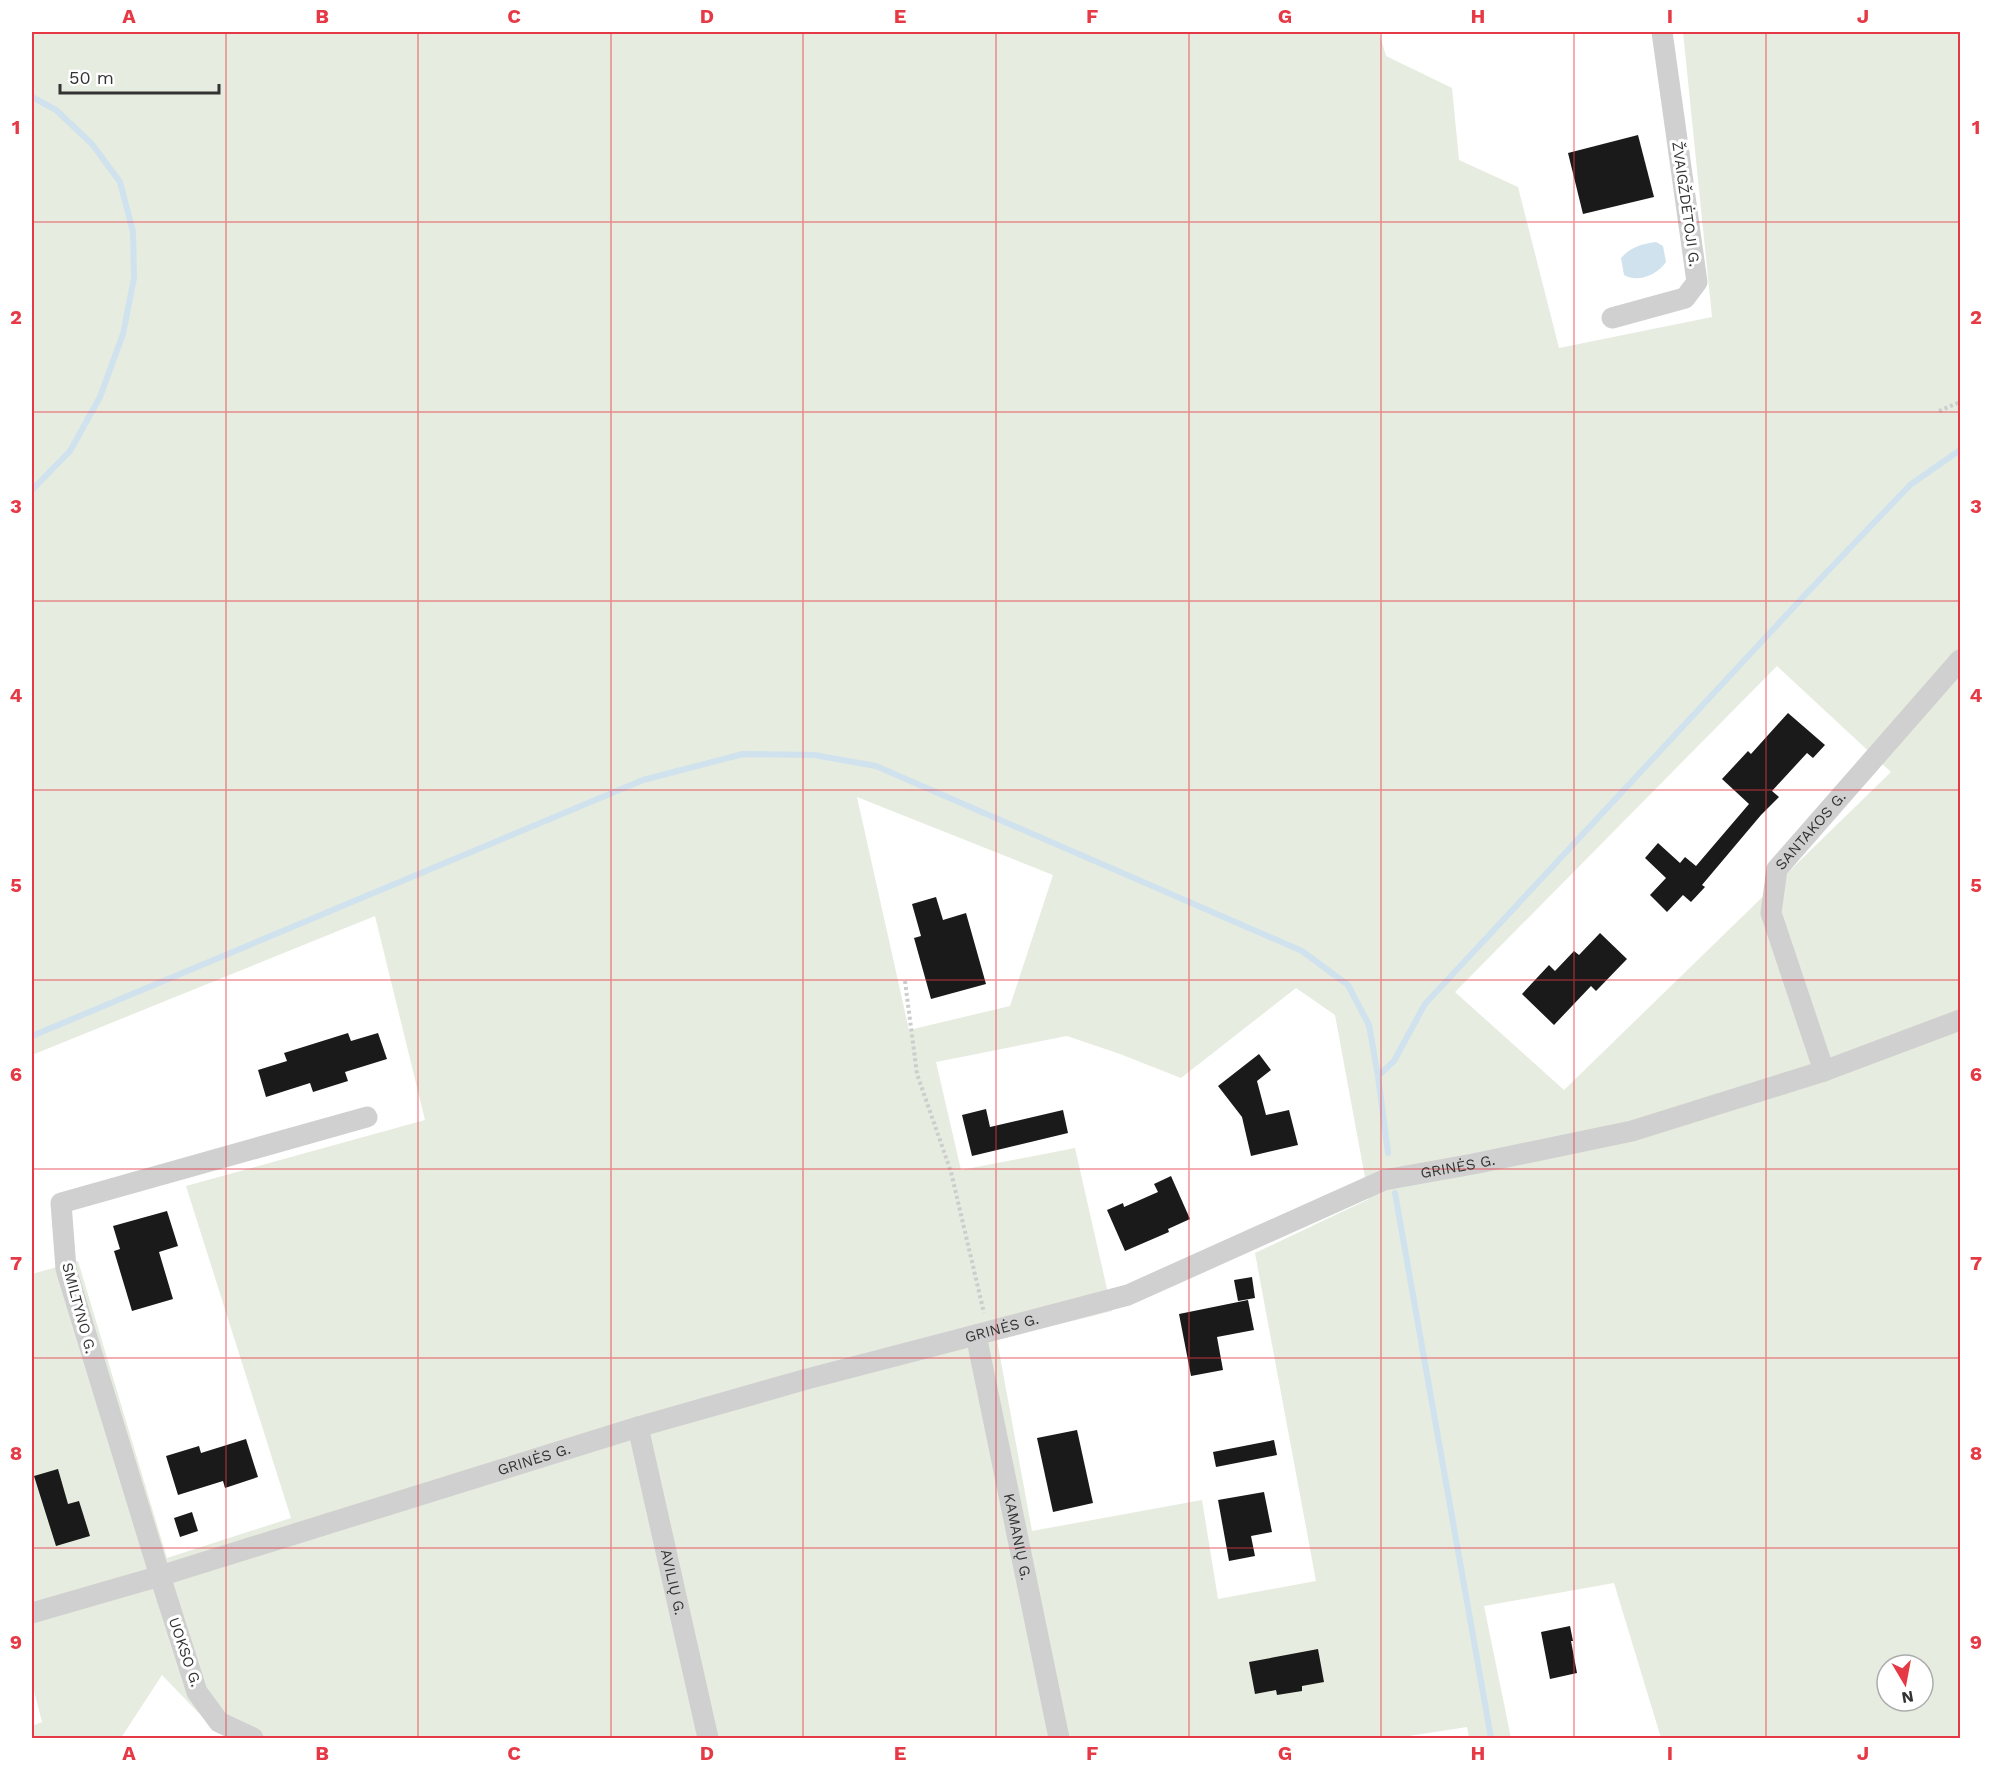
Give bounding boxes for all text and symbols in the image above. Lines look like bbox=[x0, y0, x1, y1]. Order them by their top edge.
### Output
text: A bbox=[122, 4, 136, 28]
text: B bbox=[315, 4, 329, 28]
text: C bbox=[507, 4, 521, 28]
text: D bbox=[700, 4, 714, 28]
text: E bbox=[894, 4, 906, 28]
text: F bbox=[1086, 4, 1098, 28]
text: G bbox=[1278, 4, 1292, 28]
text: H bbox=[1471, 4, 1485, 28]
text: I bbox=[1667, 4, 1673, 28]
text: J bbox=[1857, 4, 1869, 28]
scale bar bbox=[60, 57, 219, 95]
text: 50 m bbox=[69, 67, 114, 88]
text: 1 bbox=[12, 115, 20, 139]
text: 1 bbox=[1972, 115, 1980, 139]
street label: ŽVAIGŽDĖTOJI G. bbox=[1668, 140, 1704, 268]
text: 2 bbox=[10, 305, 22, 329]
text: 2 bbox=[1970, 305, 1982, 329]
text: 3 bbox=[10, 494, 22, 518]
text: 3 bbox=[1970, 494, 1982, 518]
text: 4 bbox=[10, 683, 23, 707]
text: 4 bbox=[1970, 683, 1983, 707]
street label: SANTAKOS G. bbox=[1771, 788, 1850, 874]
text: 5 bbox=[10, 873, 22, 897]
text: 5 bbox=[1970, 873, 1982, 897]
text: 6 bbox=[10, 1062, 22, 1086]
text: 6 bbox=[1970, 1062, 1982, 1086]
street label: GRINĖS G. bbox=[1419, 1151, 1497, 1182]
text: 7 bbox=[10, 1251, 22, 1275]
text: 7 bbox=[1970, 1251, 1982, 1275]
street label: SMILTYNO G. bbox=[58, 1261, 100, 1355]
street label: GRINĖS G. bbox=[963, 1310, 1041, 1346]
street label: GRINĖS G. bbox=[495, 1440, 573, 1479]
text: 8 bbox=[10, 1441, 22, 1465]
text: 8 bbox=[1970, 1441, 1982, 1465]
street label: KAMANIŲ G. bbox=[1000, 1492, 1035, 1582]
street label: AVILIŲ G. bbox=[657, 1547, 689, 1617]
street label: UOKSO G. bbox=[165, 1615, 205, 1689]
text: 9 bbox=[10, 1630, 22, 1654]
text: 9 bbox=[1970, 1630, 1982, 1654]
north arrow bbox=[1875, 1653, 1935, 1713]
text: N bbox=[1900, 1687, 1915, 1708]
text: A bbox=[122, 1741, 136, 1765]
text: B bbox=[315, 1741, 329, 1765]
text: C bbox=[507, 1741, 521, 1765]
text: D bbox=[700, 1741, 714, 1765]
text: E bbox=[894, 1741, 906, 1765]
text: F bbox=[1086, 1741, 1098, 1765]
text: G bbox=[1278, 1741, 1292, 1765]
text: H bbox=[1471, 1741, 1485, 1765]
text: I bbox=[1667, 1741, 1673, 1765]
text: J bbox=[1857, 1741, 1869, 1765]

